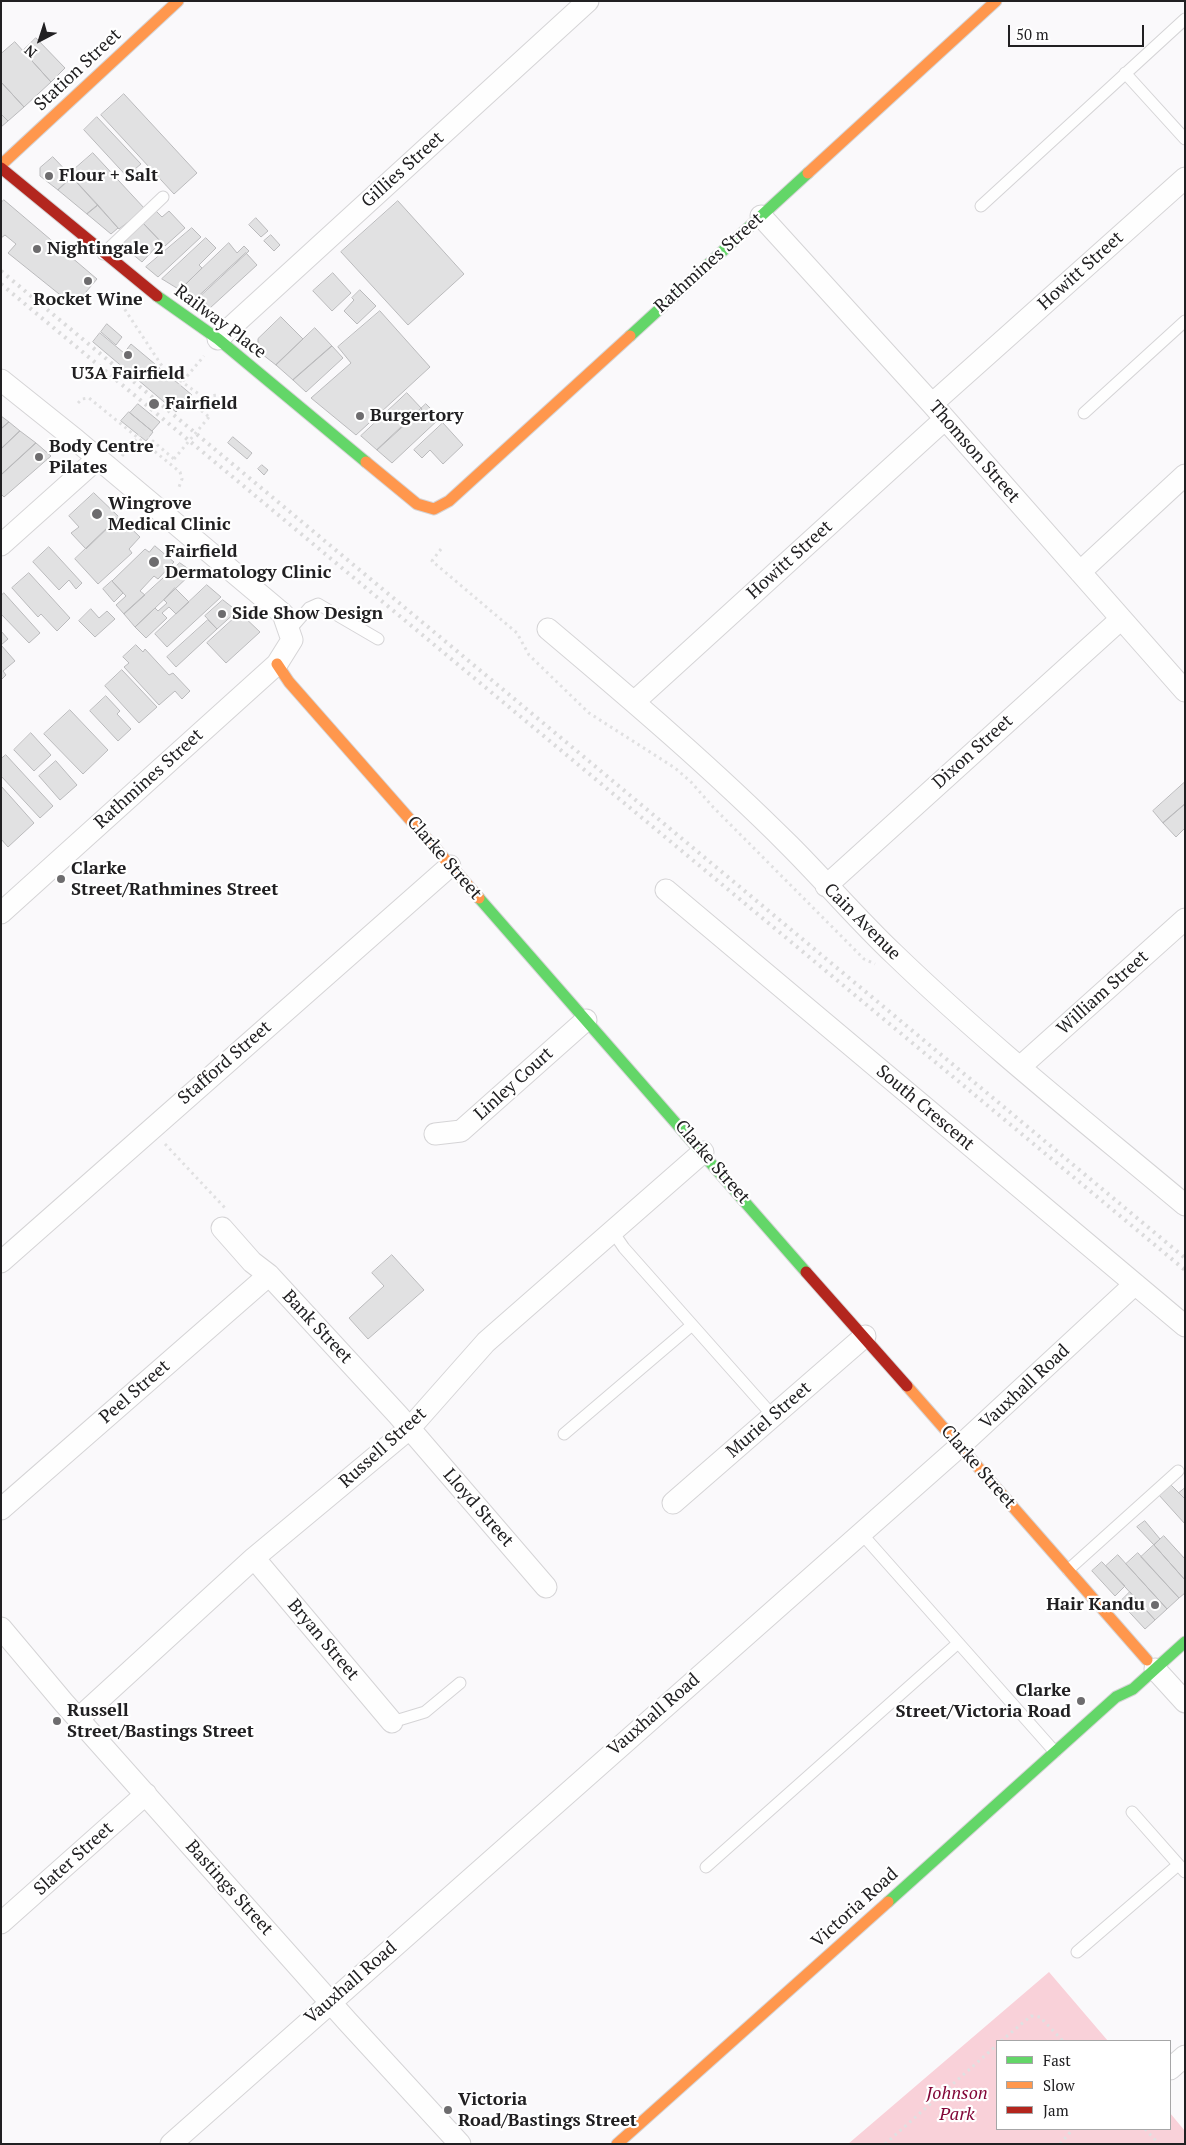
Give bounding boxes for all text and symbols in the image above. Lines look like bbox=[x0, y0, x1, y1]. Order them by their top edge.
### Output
north arrow bbox=[15, 15, 65, 65]
scale bar bbox=[1011, 15, 1147, 47]
street label: Station Street bbox=[30, 24, 126, 116]
text: 50 m bbox=[1016, 24, 1049, 44]
text: N bbox=[20, 41, 40, 63]
street label: Gillies Street bbox=[357, 127, 449, 213]
place label: Flour + Salt bbox=[59, 165, 158, 187]
marker: Flour + Salt bbox=[43, 170, 55, 182]
street label: Rathmines Street bbox=[650, 209, 768, 317]
street label: Howitt Street bbox=[1034, 227, 1128, 315]
place label: Nightingale 2 bbox=[47, 238, 164, 260]
marker: Nightingale 2 bbox=[31, 243, 43, 255]
marker: Rocket Wine bbox=[82, 275, 94, 287]
street label: Railway Place bbox=[170, 280, 270, 364]
place label: Rocket Wine bbox=[33, 289, 143, 311]
marker: U3A Fairfield bbox=[122, 349, 134, 361]
place label: U3A Fairfield bbox=[71, 363, 185, 385]
place label: Fairfield bbox=[165, 393, 237, 415]
marker: Fairfield bbox=[147, 397, 161, 411]
street label: Thomson Street bbox=[924, 397, 1024, 507]
place label: Burgertory bbox=[370, 405, 464, 427]
marker: Burgertory bbox=[354, 410, 366, 422]
place label: Body Centre Pilates bbox=[49, 436, 154, 478]
marker: Body Centre Pilates bbox=[33, 451, 45, 463]
place label: Wingrove Medical Clinic bbox=[108, 493, 231, 536]
marker: Wingrove Medical Clinic bbox=[90, 507, 104, 521]
street label: Howitt Street bbox=[743, 516, 837, 604]
place label: Fairfield Dermatology Clinic bbox=[165, 541, 331, 584]
marker: Fairfield Dermatology Clinic bbox=[147, 555, 161, 569]
place label: Side Show Design bbox=[232, 603, 383, 625]
marker: Side Show Design bbox=[216, 608, 228, 620]
street label: Dixon Street bbox=[928, 710, 1018, 794]
street label: Rathmines Street bbox=[90, 725, 208, 833]
street label: Clarke Street bbox=[402, 812, 486, 904]
place label: Clarke Street/Rathmines Street bbox=[71, 858, 278, 901]
marker: Clarke Street/Rathmines Street bbox=[55, 873, 67, 885]
street label: Cain Avenue bbox=[819, 879, 905, 965]
street label: William Street bbox=[1053, 946, 1153, 1040]
street label: Stafford Street bbox=[174, 1017, 276, 1109]
street label: Linley Court bbox=[470, 1043, 558, 1125]
street label: South Crescent bbox=[872, 1061, 978, 1155]
street label: Clarke Street bbox=[670, 1116, 754, 1208]
street label: Bank Street bbox=[278, 1286, 356, 1368]
street label: Vauxhall Road bbox=[976, 1340, 1074, 1434]
street label: Peel Street bbox=[95, 1356, 175, 1428]
street label: Muriel Street bbox=[722, 1377, 816, 1463]
street label: Russell Street bbox=[335, 1403, 431, 1493]
street label: Clarke Street bbox=[936, 1421, 1020, 1513]
street label: Lloyd Street bbox=[438, 1465, 518, 1551]
place label: Hair Kandu bbox=[1046, 1594, 1145, 1616]
street label: Bryan Street bbox=[283, 1595, 363, 1685]
marker: Hair Kandu bbox=[1149, 1599, 1161, 1611]
street label: Vauxhall Road bbox=[604, 1669, 704, 1761]
place label: Clarke Street/Victoria Road bbox=[896, 1680, 1071, 1722]
marker: Clarke Street/Victoria Road bbox=[1075, 1695, 1087, 1707]
place label: Russell Street/Bastings Street bbox=[67, 1700, 254, 1742]
marker: Russell Street/Bastings Street bbox=[51, 1715, 63, 1727]
street label: Slater Street bbox=[30, 1818, 118, 1900]
street label: Bastings Street bbox=[181, 1836, 277, 1940]
street label: Victoria Road bbox=[807, 1864, 903, 1952]
street label: Vauxhall Road bbox=[301, 1937, 401, 2029]
legend bbox=[996, 2040, 1171, 2130]
text: Fast bbox=[1043, 2050, 1071, 2070]
text: Slow bbox=[1043, 2075, 1075, 2095]
park label: Johnson Park bbox=[926, 2083, 988, 2126]
place label: Victoria Road/Bastings Street bbox=[458, 2089, 637, 2132]
text: Jam bbox=[1043, 2100, 1069, 2120]
marker: Victoria Road/Bastings Street bbox=[442, 2104, 454, 2116]

